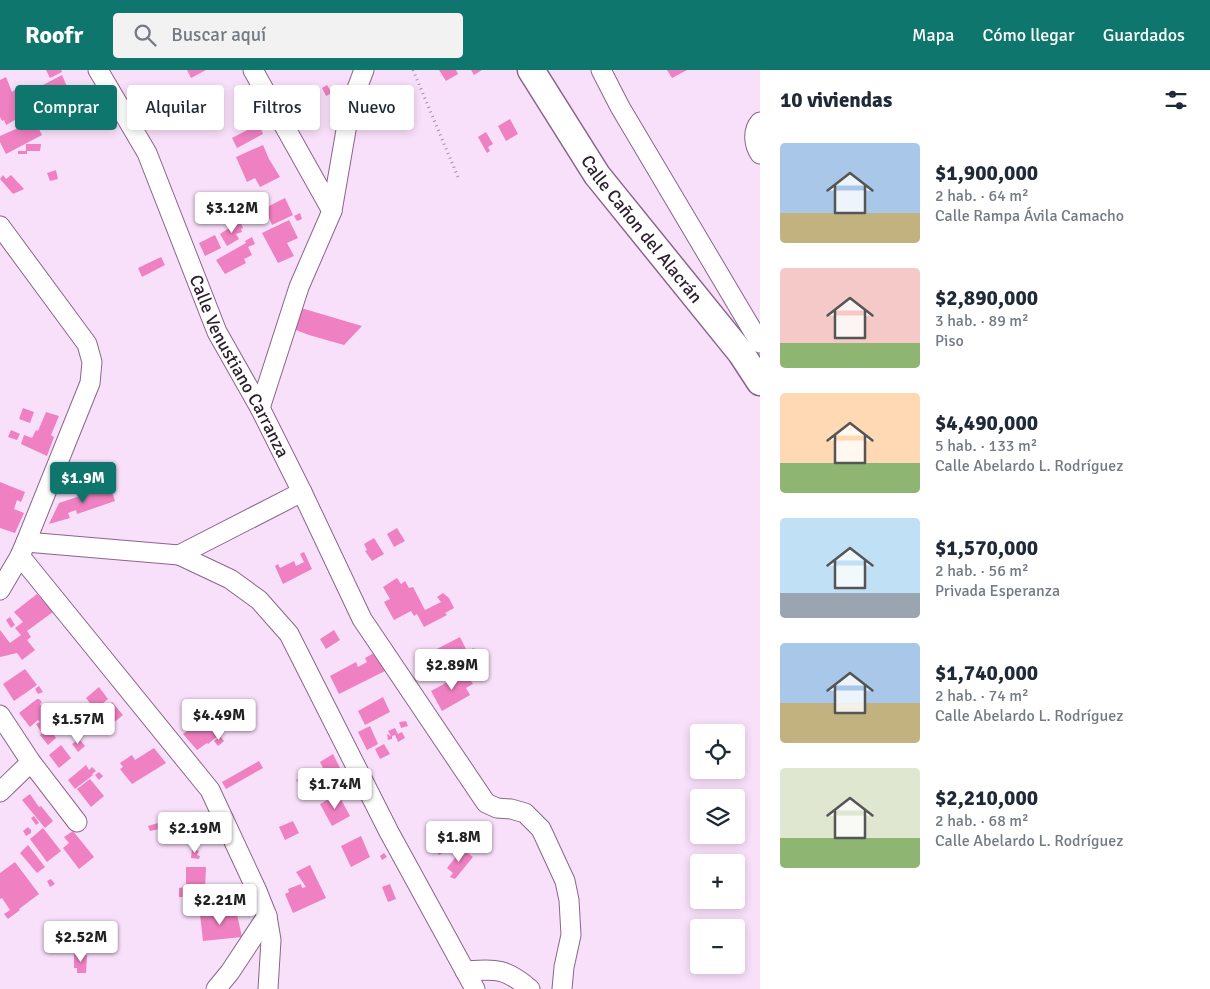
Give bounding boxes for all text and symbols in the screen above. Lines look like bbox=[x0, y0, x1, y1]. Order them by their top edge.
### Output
search box bbox=[113, 13, 463, 58]
text: Roofr bbox=[25, 20, 83, 50]
icon: search bbox=[131, 21, 159, 49]
text: Buscar aquí bbox=[171, 23, 266, 47]
text: Mapa bbox=[912, 24, 954, 46]
text: Cómo llegar bbox=[982, 24, 1075, 46]
text: Guardados bbox=[1103, 24, 1185, 46]
chip: Comprar bbox=[15, 85, 117, 130]
chip: Alquilar bbox=[127, 85, 224, 130]
chip: Filtros bbox=[234, 85, 320, 130]
chip: Nuevo bbox=[330, 85, 414, 130]
icon: filters bbox=[1162, 86, 1190, 114]
text: 10 viviendas bbox=[780, 87, 892, 113]
street label: Calle Cañon del Alacrán bbox=[576, 151, 707, 307]
text: $1,900,000 bbox=[935, 160, 1038, 186]
icon: home bbox=[820, 163, 880, 223]
text: 2 hab. · 64 m² bbox=[935, 186, 1029, 206]
pin: $3.12M bbox=[191, 191, 273, 234]
text: $3.12M bbox=[206, 198, 258, 218]
text: Calle Rampa Ávila Camacho bbox=[935, 206, 1124, 226]
street label: Calle Venustiano Carranza bbox=[185, 272, 294, 461]
text: $2,890,000 bbox=[935, 285, 1038, 311]
icon: home bbox=[820, 288, 880, 348]
text: 3 hab. · 89 m² bbox=[935, 311, 1029, 331]
text: Piso bbox=[935, 331, 964, 351]
text: $4,490,000 bbox=[935, 410, 1038, 436]
icon: home bbox=[820, 413, 880, 473]
text: 5 hab. · 133 m² bbox=[935, 436, 1037, 456]
text: Calle Abelardo L. Rodríguez bbox=[935, 456, 1123, 476]
pin: $1.9M bbox=[48, 462, 118, 504]
text: $1.9M bbox=[61, 468, 105, 488]
text: $1,570,000 bbox=[935, 535, 1038, 561]
icon: home bbox=[820, 538, 880, 598]
text: 2 hab. · 56 m² bbox=[935, 561, 1029, 581]
text: Privada Esperanza bbox=[935, 581, 1060, 601]
pin: $2.89M bbox=[411, 648, 493, 691]
text: $2.89M bbox=[426, 655, 478, 675]
text: $1,740,000 bbox=[935, 660, 1038, 686]
icon: home bbox=[820, 663, 880, 723]
text: 2 hab. · 74 m² bbox=[935, 686, 1029, 706]
pin: $4.49M bbox=[178, 698, 260, 741]
pin: $1.57M bbox=[37, 702, 119, 745]
text: $4.49M bbox=[193, 705, 245, 725]
text: Calle Abelardo L. Rodríguez bbox=[935, 706, 1123, 726]
text: $1.57M bbox=[52, 709, 104, 729]
map controls bbox=[690, 724, 745, 974]
button: locate bbox=[690, 724, 745, 779]
pin: $1.74M bbox=[294, 768, 376, 810]
text: $1.74M bbox=[309, 774, 361, 794]
text: $2,210,000 bbox=[935, 785, 1038, 811]
icon: home bbox=[820, 788, 880, 848]
button: layers bbox=[690, 789, 745, 844]
text: 2 hab. · 68 m² bbox=[935, 811, 1029, 831]
pin: $2.19M bbox=[154, 812, 236, 854]
text: $2.19M bbox=[169, 818, 221, 838]
pin: $1.8M bbox=[424, 820, 494, 863]
text: $1.8M bbox=[437, 827, 481, 847]
text: Calle Abelardo L. Rodríguez bbox=[935, 831, 1123, 851]
button: + bbox=[690, 854, 745, 909]
pin: $2.21M bbox=[179, 884, 261, 926]
text: $2.21M bbox=[194, 890, 246, 910]
button: − bbox=[690, 919, 745, 974]
pin: $2.52M bbox=[40, 920, 122, 963]
text: $2.52M bbox=[55, 927, 107, 947]

